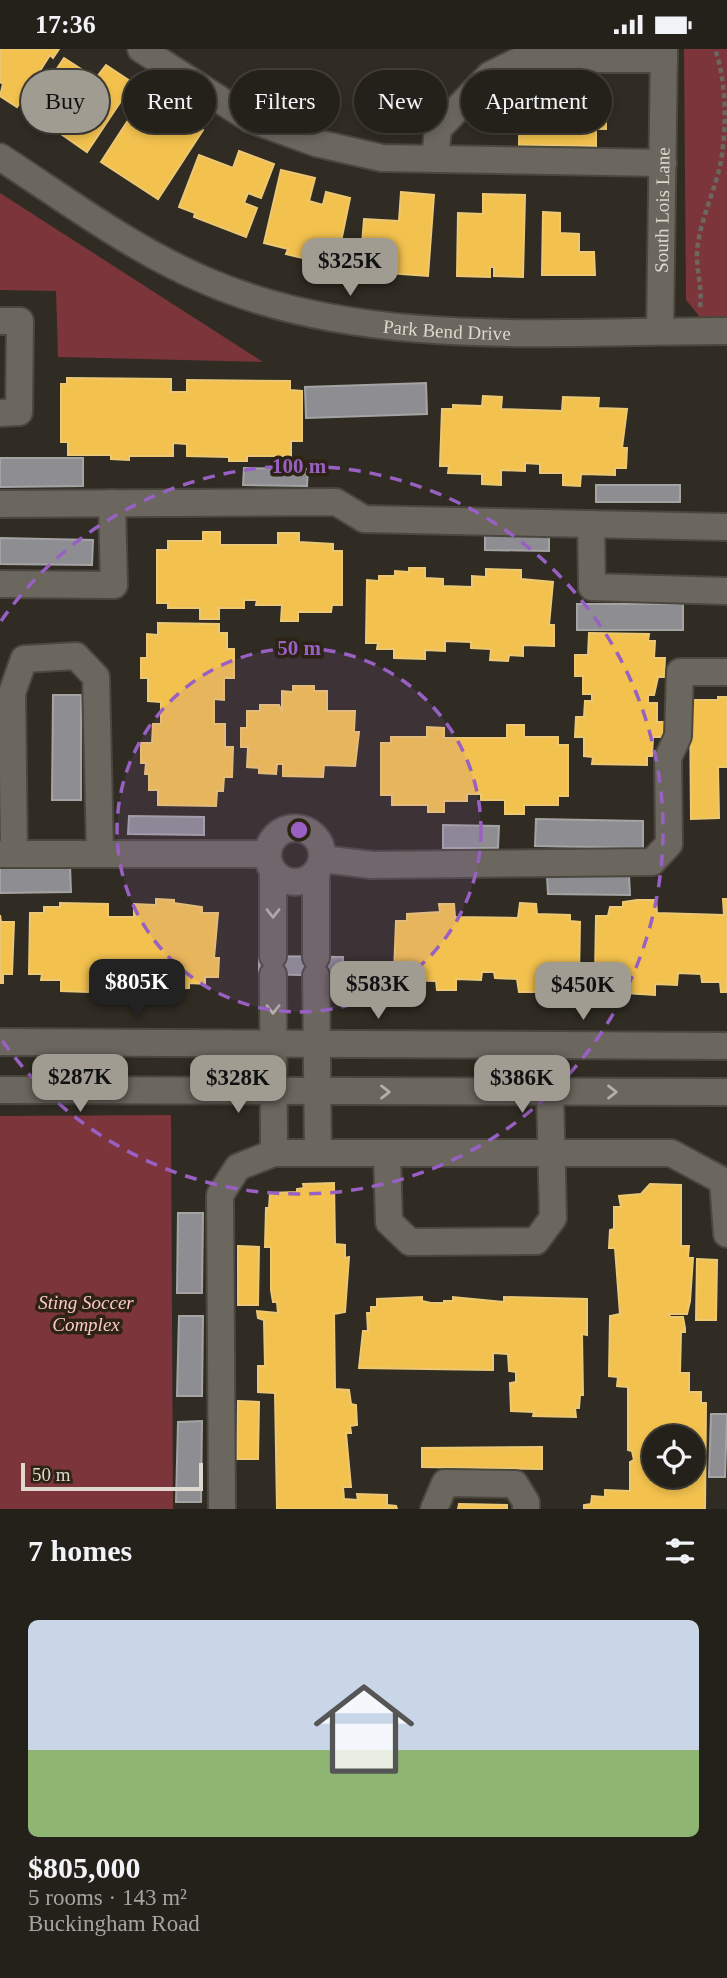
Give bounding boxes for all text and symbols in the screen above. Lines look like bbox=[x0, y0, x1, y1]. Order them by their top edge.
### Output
text: 17:36 bbox=[35, 10, 96, 39]
chip: Buy bbox=[21, 70, 109, 133]
chip: Rent bbox=[123, 70, 216, 133]
chip: Filters bbox=[230, 70, 340, 133]
chip: New bbox=[354, 70, 447, 133]
chip: Apartment bbox=[461, 70, 612, 133]
street label: South Lois Lane bbox=[650, 147, 673, 273]
pin: $325K bbox=[301, 239, 399, 298]
text: $325K bbox=[318, 248, 382, 273]
street label: Park Bend Drive bbox=[382, 315, 511, 343]
text: 100 m bbox=[272, 454, 327, 478]
text: 50 m bbox=[277, 636, 321, 660]
centre of rings bbox=[287, 818, 311, 842]
one-way arrow bbox=[265, 909, 281, 919]
pin: $805K bbox=[88, 960, 186, 1019]
pin: $583K bbox=[329, 961, 427, 1021]
pin: $450K bbox=[534, 963, 632, 1022]
text: $805K bbox=[105, 969, 169, 994]
text: $583K bbox=[346, 971, 410, 996]
text: $450K bbox=[551, 972, 615, 997]
one-way arrow bbox=[265, 1005, 281, 1015]
pin: $287K bbox=[31, 1055, 129, 1114]
pin: $328K bbox=[189, 1055, 287, 1115]
pin: $386K bbox=[473, 1055, 571, 1115]
text: $287K bbox=[48, 1064, 112, 1089]
text: $328K bbox=[206, 1065, 270, 1090]
text: $386K bbox=[490, 1065, 554, 1090]
one-way arrow bbox=[380, 1084, 391, 1100]
one-way arrow bbox=[608, 1084, 618, 1100]
park label: Sting Soccer Complex bbox=[38, 1292, 134, 1335]
map controls bbox=[642, 1425, 705, 1488]
button: locate bbox=[642, 1425, 705, 1488]
scale bar bbox=[21, 1460, 203, 1492]
text: 50 m bbox=[32, 1464, 71, 1485]
icon: filters bbox=[661, 1532, 699, 1570]
text: 7 homes bbox=[28, 1534, 132, 1567]
icon: home bbox=[301, 1666, 427, 1792]
text: $805,000 bbox=[28, 1851, 141, 1884]
text: 5 rooms · 143 m² bbox=[28, 1885, 187, 1910]
text: Buckingham Road bbox=[28, 1911, 200, 1936]

